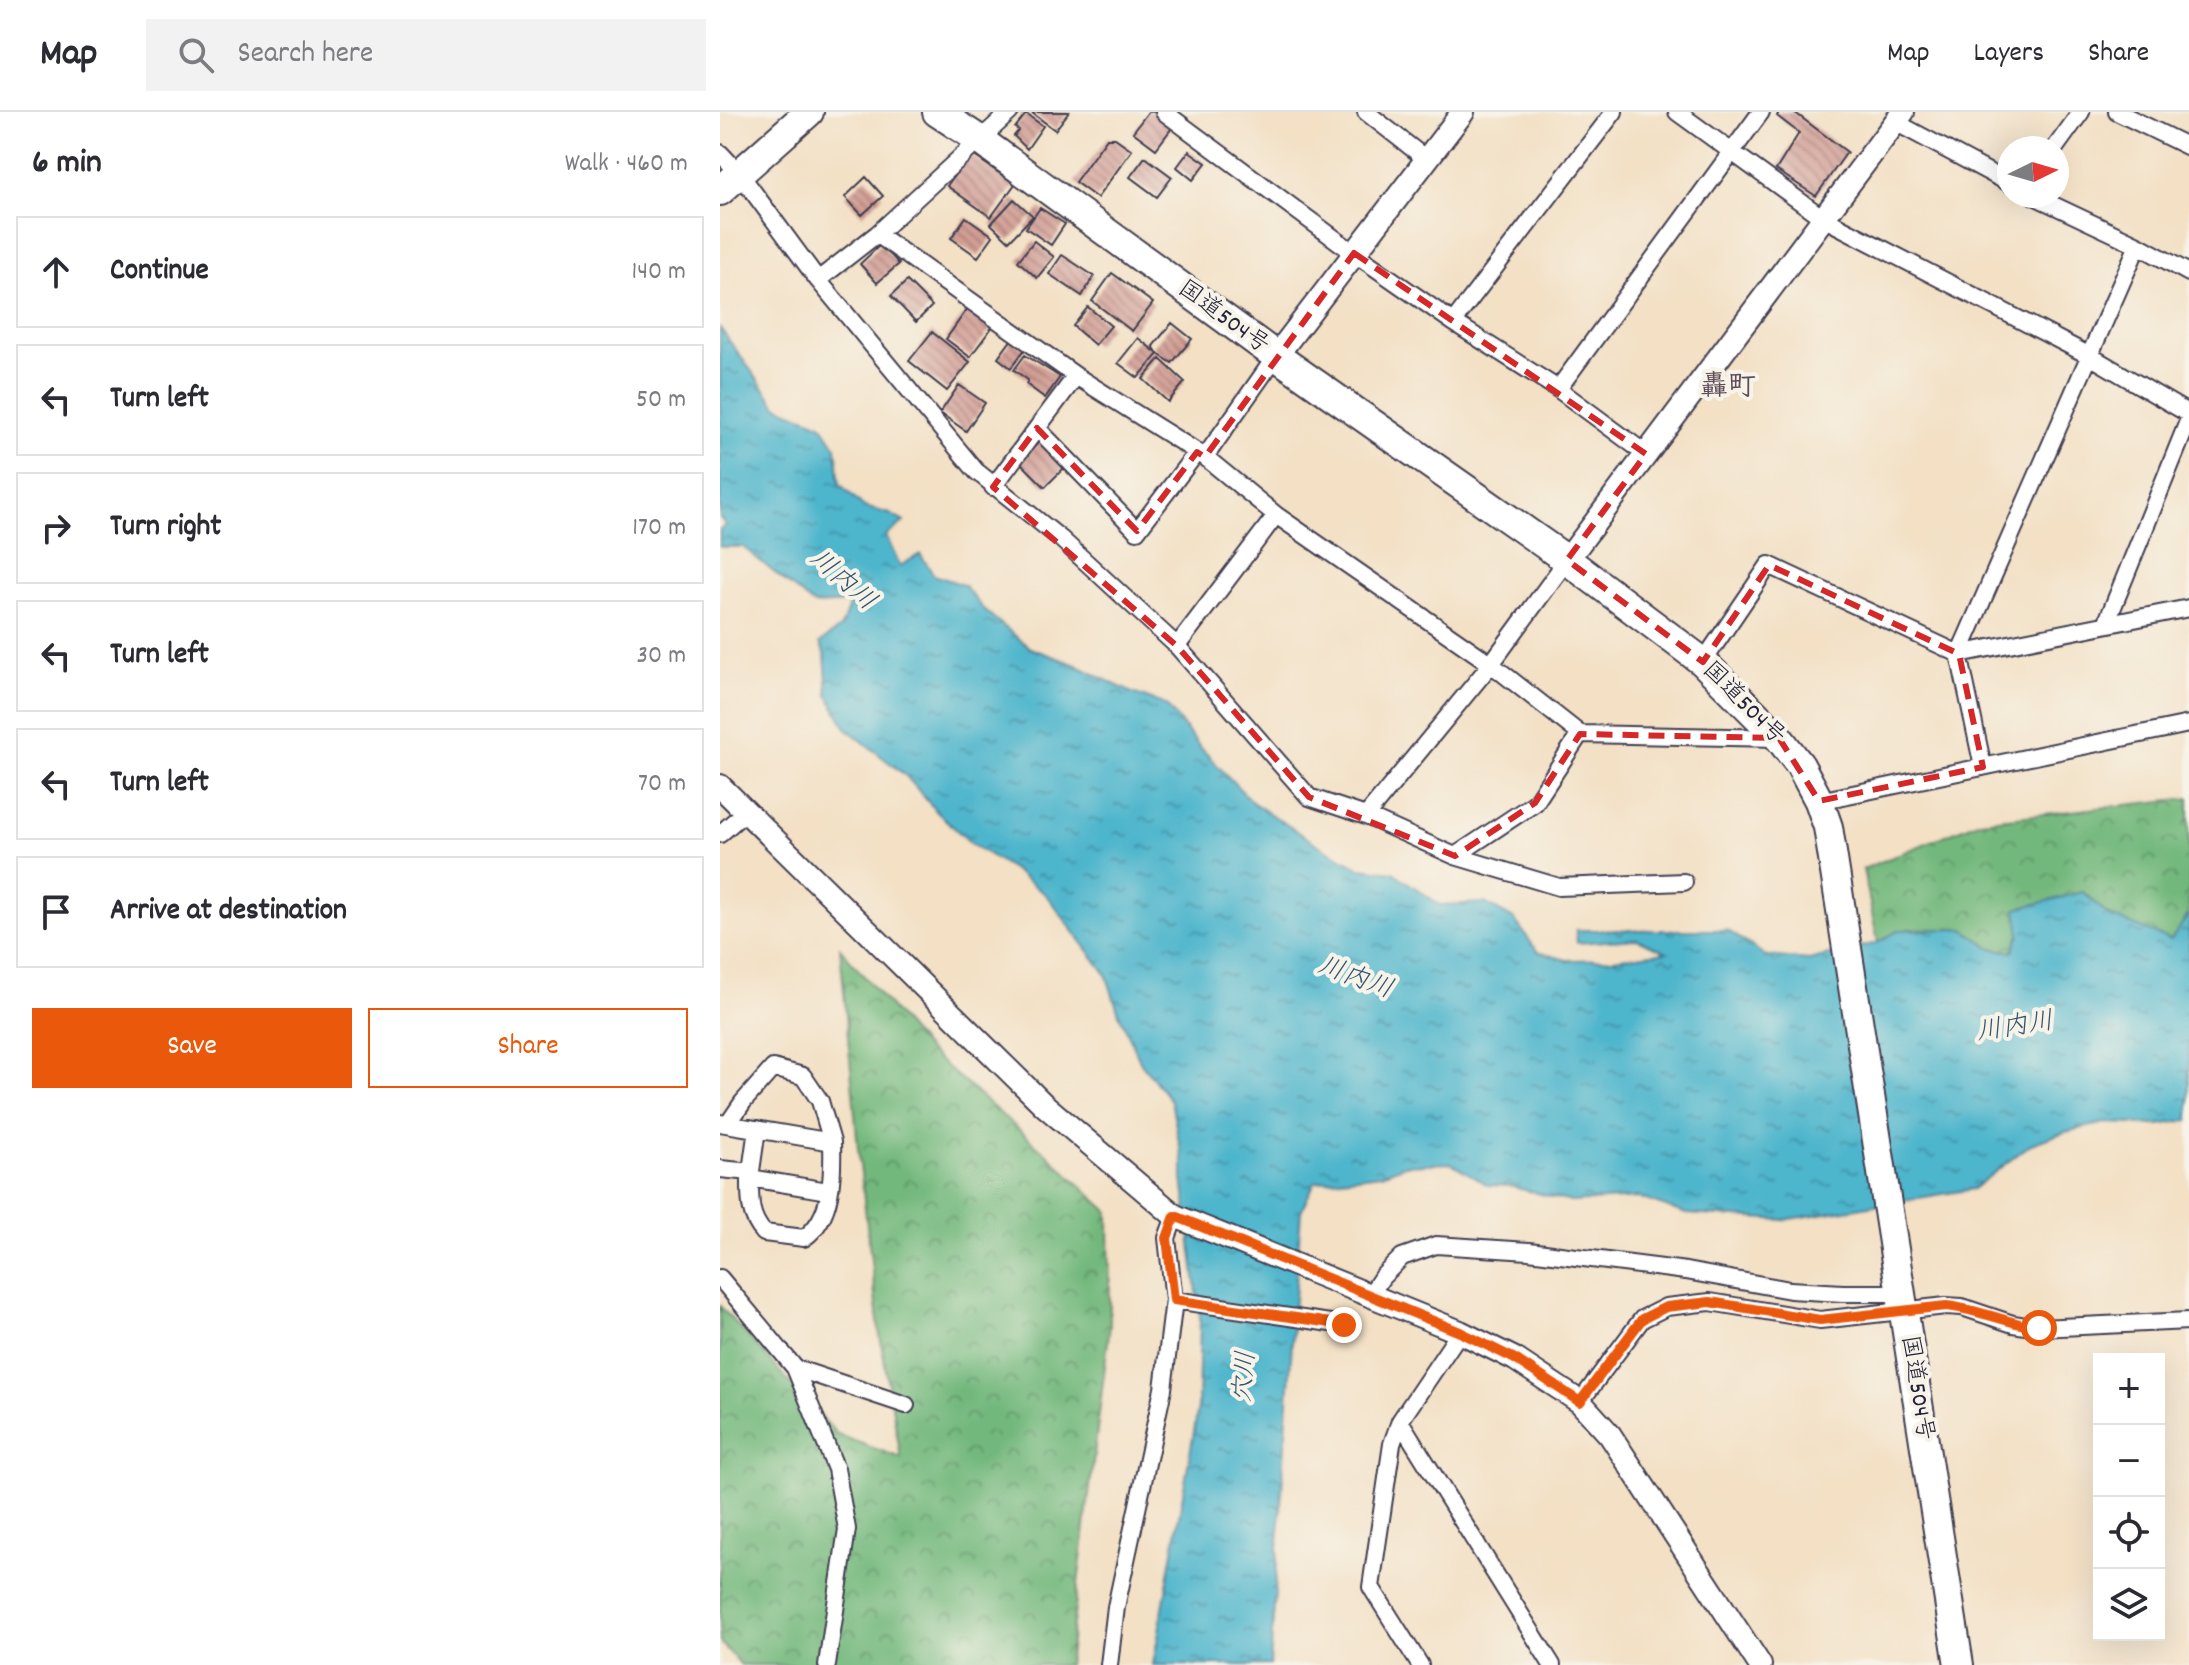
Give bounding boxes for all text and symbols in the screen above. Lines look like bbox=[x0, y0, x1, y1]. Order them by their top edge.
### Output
search box bbox=[146, 19, 706, 91]
text: Map bbox=[40, 28, 98, 83]
icon: search bbox=[174, 33, 218, 77]
text: Search here bbox=[238, 34, 373, 77]
text: Map bbox=[1887, 35, 1930, 75]
text: Layers bbox=[1974, 35, 2044, 75]
text: Share bbox=[2088, 35, 2149, 75]
north arrow bbox=[1997, 136, 2069, 208]
text: 6 min bbox=[32, 140, 102, 189]
text: Walk · 460 m bbox=[565, 146, 688, 183]
icon: ahead bbox=[34, 250, 78, 294]
text: Continue bbox=[110, 251, 209, 294]
text: 140 m bbox=[632, 254, 686, 291]
street label: 国道504号 bbox=[1170, 273, 1276, 363]
district label: 轟町 bbox=[1700, 369, 1756, 409]
icon: left bbox=[34, 378, 78, 422]
text: Turn left bbox=[110, 379, 209, 422]
text: 50 m bbox=[636, 382, 686, 419]
icon: right bbox=[34, 506, 78, 550]
text: Turn right bbox=[110, 507, 221, 550]
text: 170 m bbox=[632, 510, 686, 547]
water label: 川内川 bbox=[800, 541, 884, 621]
icon: left bbox=[34, 634, 78, 678]
text: Turn left bbox=[110, 635, 209, 678]
text: 30 m bbox=[636, 638, 686, 675]
street label: 国道504号 bbox=[1693, 654, 1793, 754]
icon: left bbox=[34, 762, 78, 806]
text: Turn left bbox=[110, 763, 209, 806]
text: 70 m bbox=[638, 766, 686, 803]
icon: arrive bbox=[34, 890, 78, 934]
text: Arrive at destination bbox=[110, 891, 347, 934]
water label: 川内川 bbox=[1312, 948, 1398, 1010]
water label: 川内川 bbox=[1974, 1004, 2056, 1052]
button: Save bbox=[32, 1008, 352, 1088]
button: Share bbox=[368, 1008, 688, 1088]
route end bbox=[1326, 1307, 1362, 1343]
route start bbox=[2021, 1310, 2057, 1346]
street label: 国道504号 bbox=[1891, 1333, 1941, 1443]
water label: 穴川 bbox=[1225, 1349, 1267, 1405]
map controls bbox=[2093, 1353, 2165, 1641]
button: + bbox=[2093, 1353, 2165, 1425]
button: − bbox=[2093, 1425, 2165, 1497]
button: locate bbox=[2093, 1497, 2165, 1569]
button: layers bbox=[2093, 1569, 2165, 1641]

